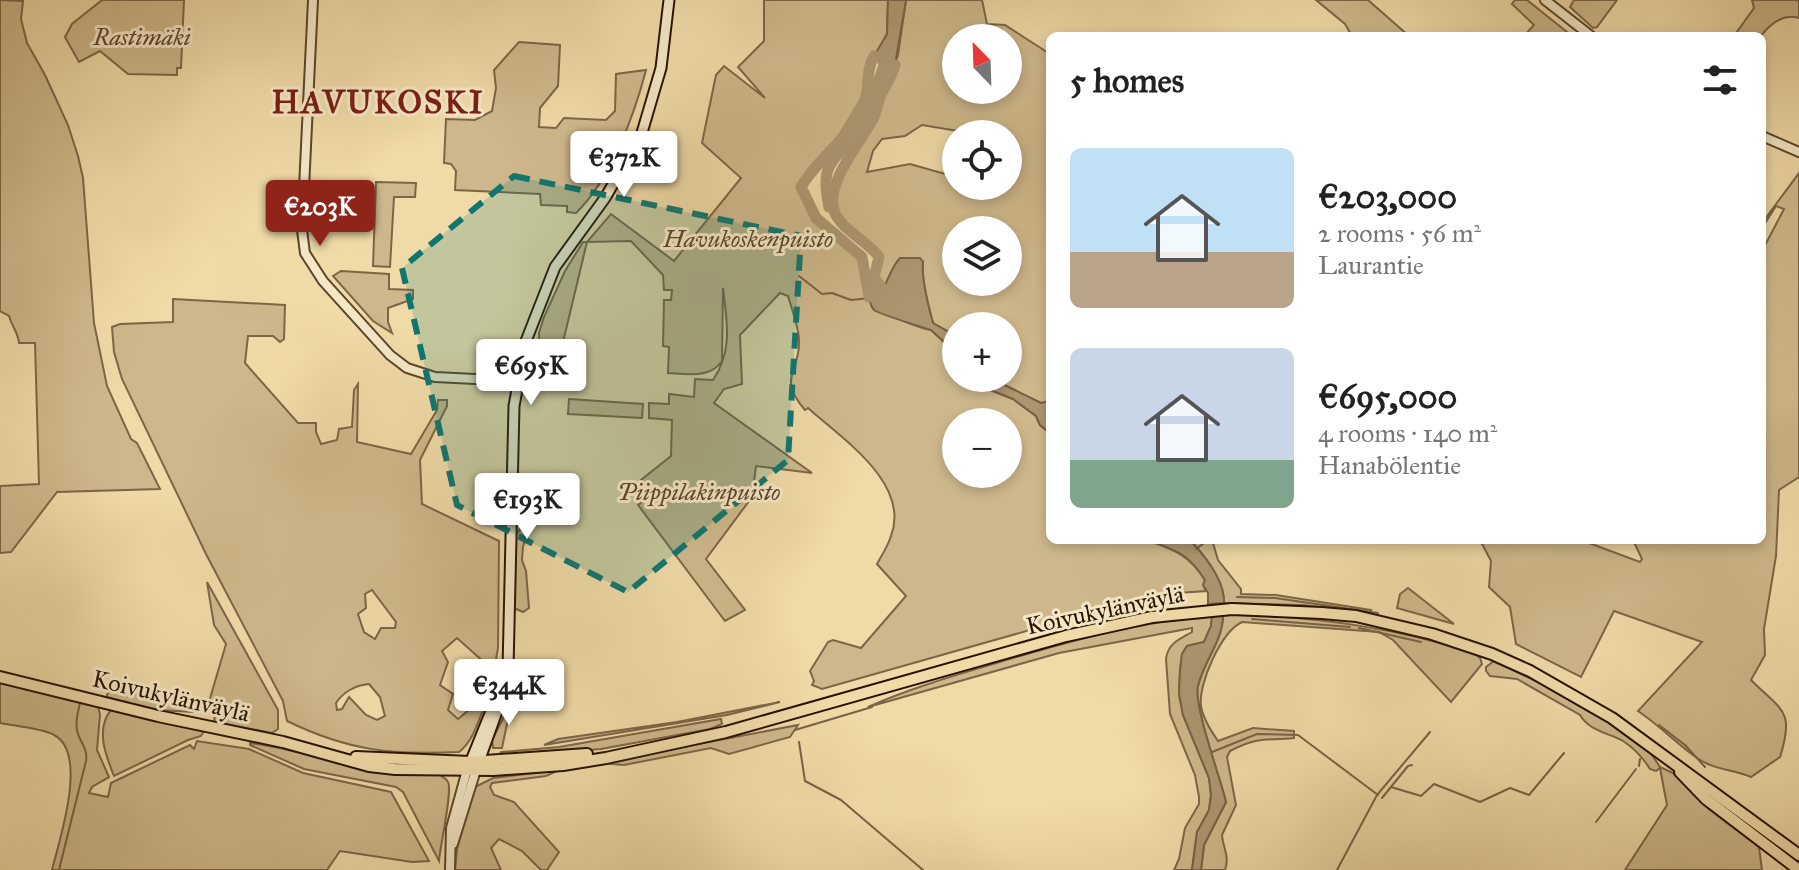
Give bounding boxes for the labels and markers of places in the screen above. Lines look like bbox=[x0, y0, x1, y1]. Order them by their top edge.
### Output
pin: €372K bbox=[568, 131, 680, 199]
pin: €203K bbox=[264, 180, 376, 248]
pin: €695K bbox=[475, 339, 587, 407]
pin: €193K bbox=[471, 473, 583, 541]
pin: €344K bbox=[453, 659, 565, 727]

